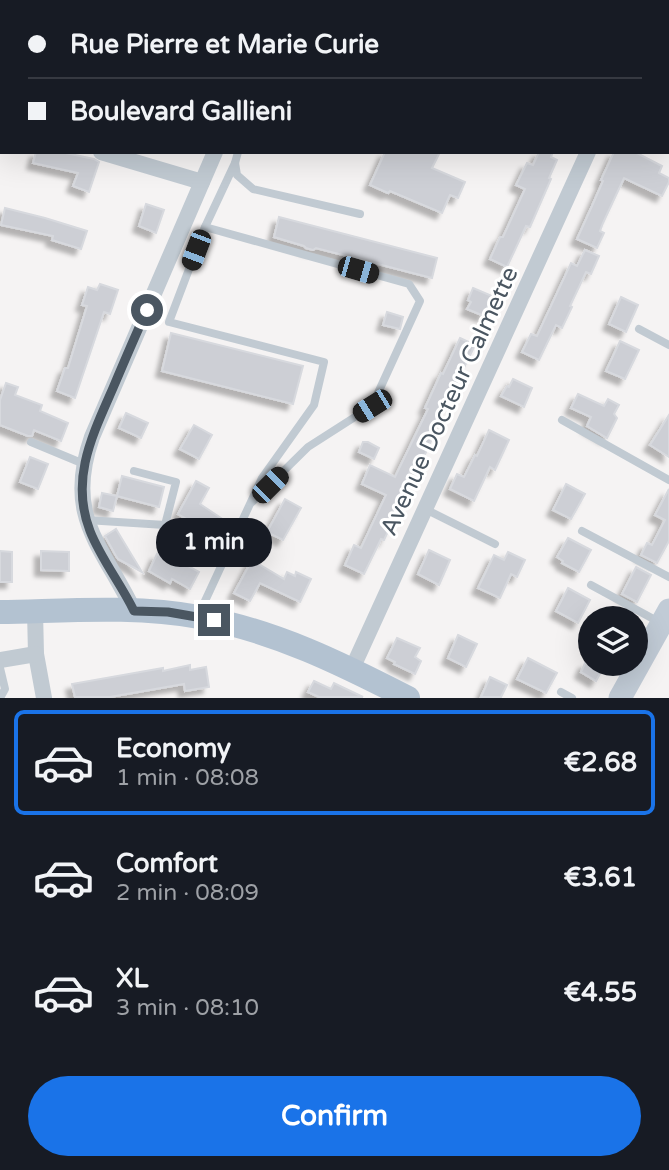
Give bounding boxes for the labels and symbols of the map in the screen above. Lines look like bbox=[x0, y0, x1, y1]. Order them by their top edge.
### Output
car bbox=[179, 227, 214, 273]
car bbox=[335, 254, 382, 286]
street label: Avenue Docteur Calmette bbox=[374, 262, 525, 540]
route start bbox=[131, 294, 163, 326]
car bbox=[349, 386, 396, 426]
car bbox=[248, 463, 293, 507]
callout: 1 min bbox=[156, 518, 272, 568]
route end bbox=[198, 604, 230, 636]

